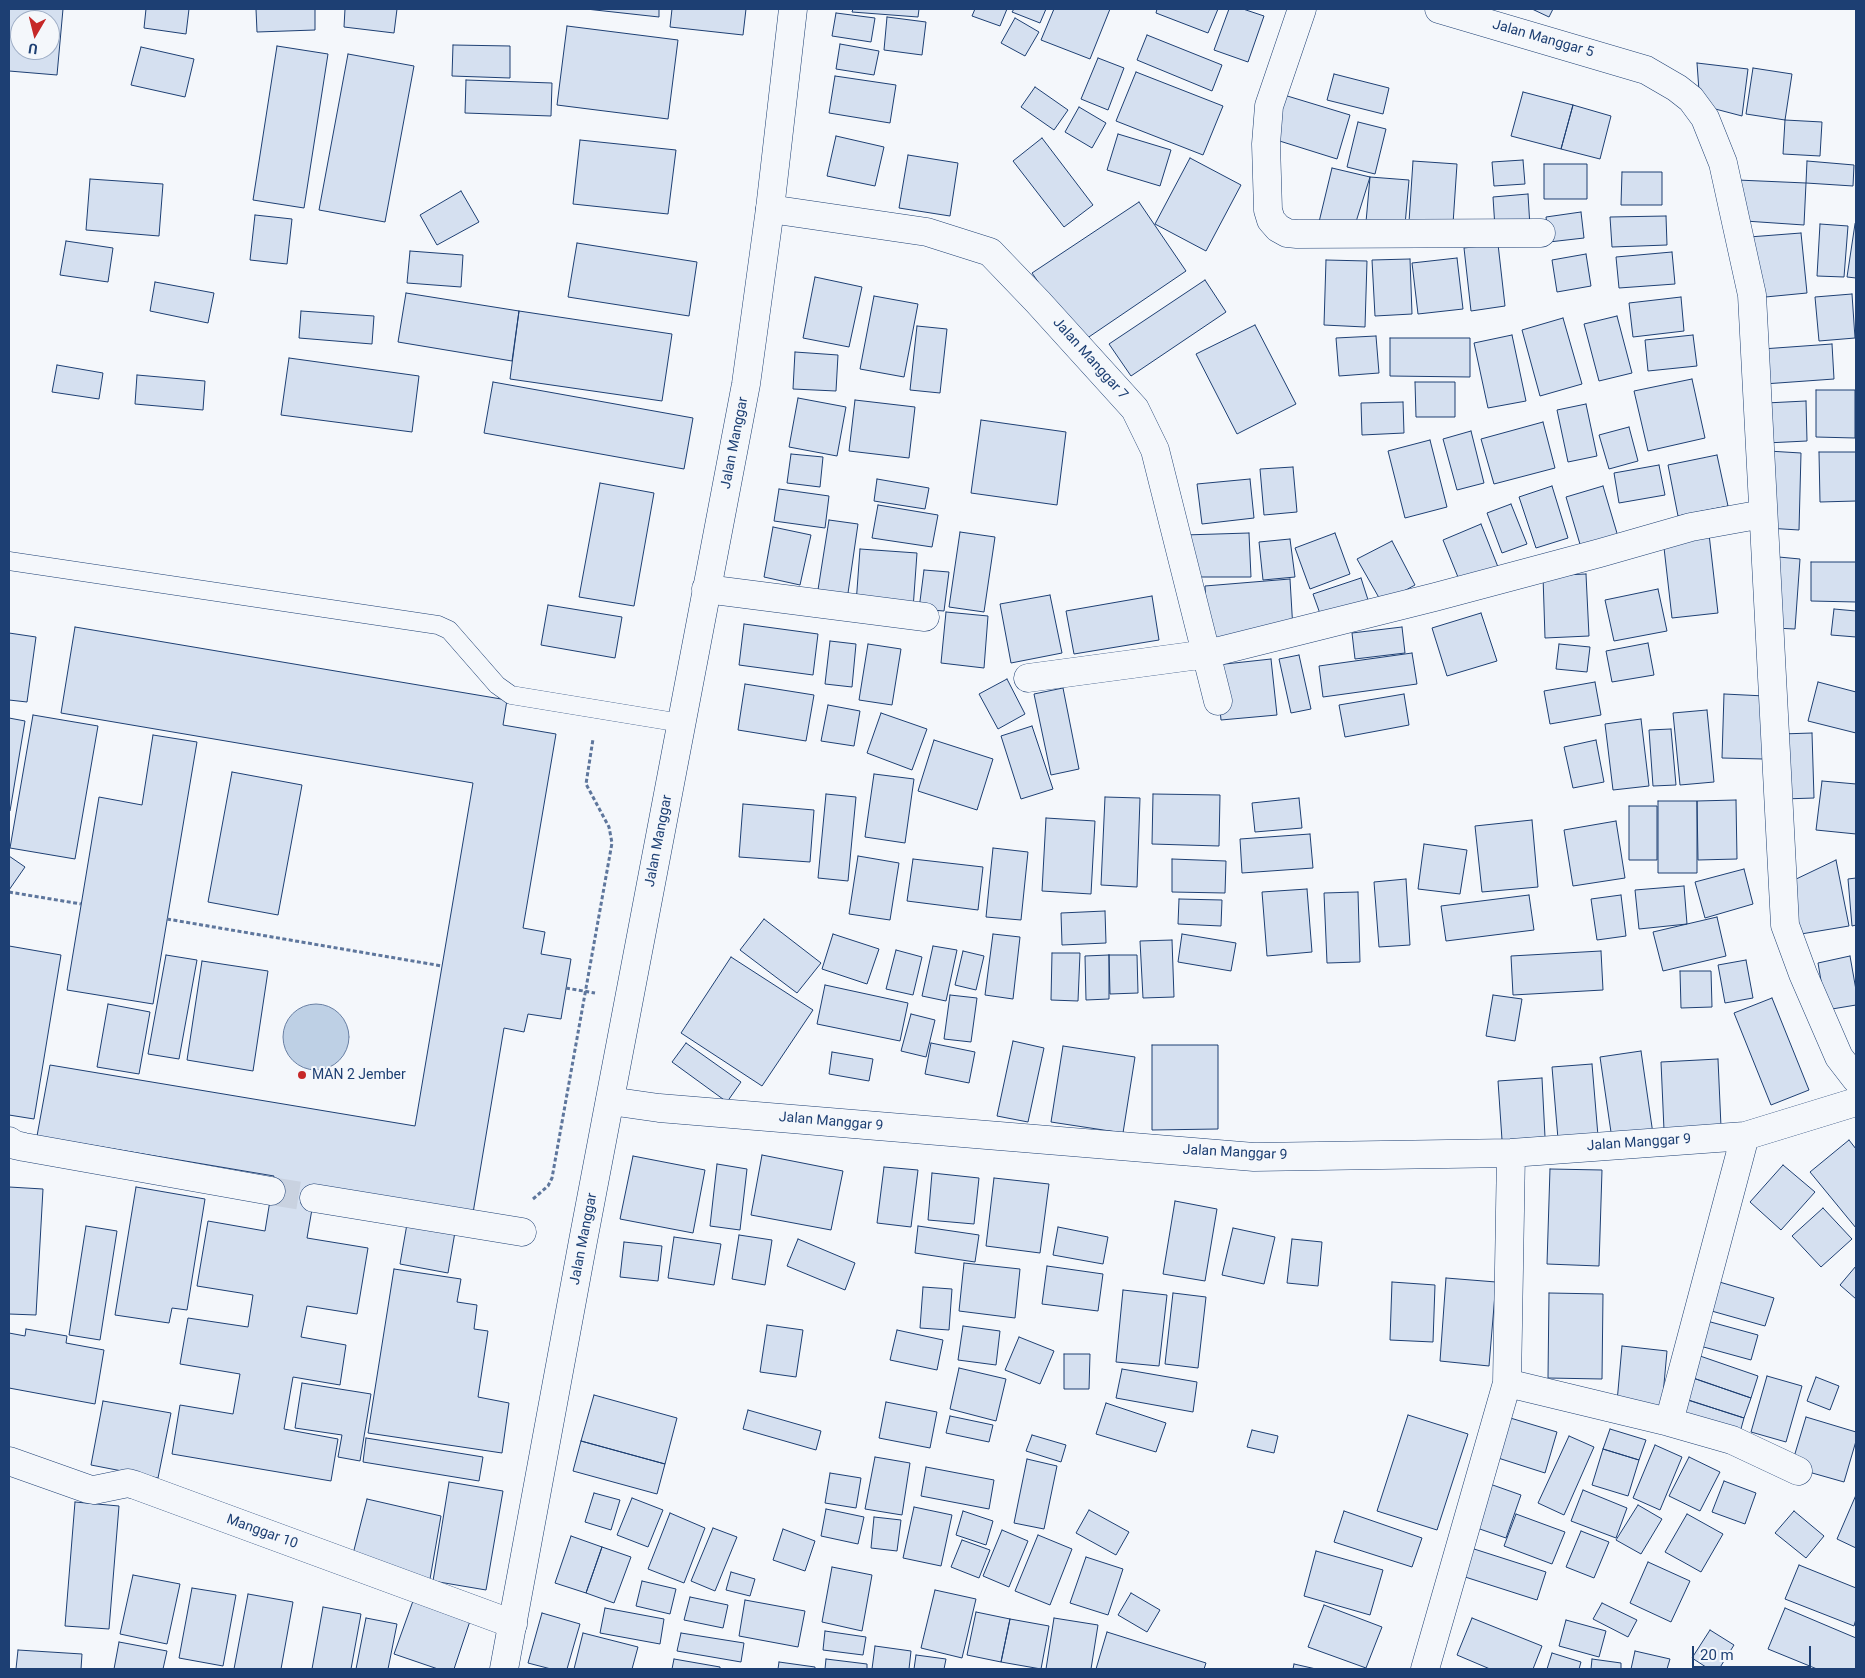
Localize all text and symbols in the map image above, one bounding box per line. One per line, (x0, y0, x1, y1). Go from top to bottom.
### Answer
north arrow (10, 10, 60, 60)
street label: Jalan Manggar 5 (1490, 17, 1596, 61)
text: U (27, 40, 39, 57)
street label: Jalan Manggar 7 (1049, 315, 1131, 403)
street label: Jalan Manggar (718, 396, 752, 490)
street label: Jalan Manggar (642, 794, 676, 888)
place label: MAN 2 Jember (312, 1067, 406, 1083)
marker: MAN 2 Jember (296, 1069, 308, 1081)
street label: Jalan Manggar 9 (778, 1109, 884, 1135)
street label: Jalan Manggar 9 (1586, 1131, 1692, 1155)
street label: Jalan Manggar 9 (1182, 1142, 1288, 1164)
street label: Jalan Manggar (567, 1192, 601, 1286)
street label: Manggar 10 (224, 1511, 300, 1553)
scale bar (1695, 1636, 1814, 1668)
text: 20 m (1700, 1646, 1734, 1664)

